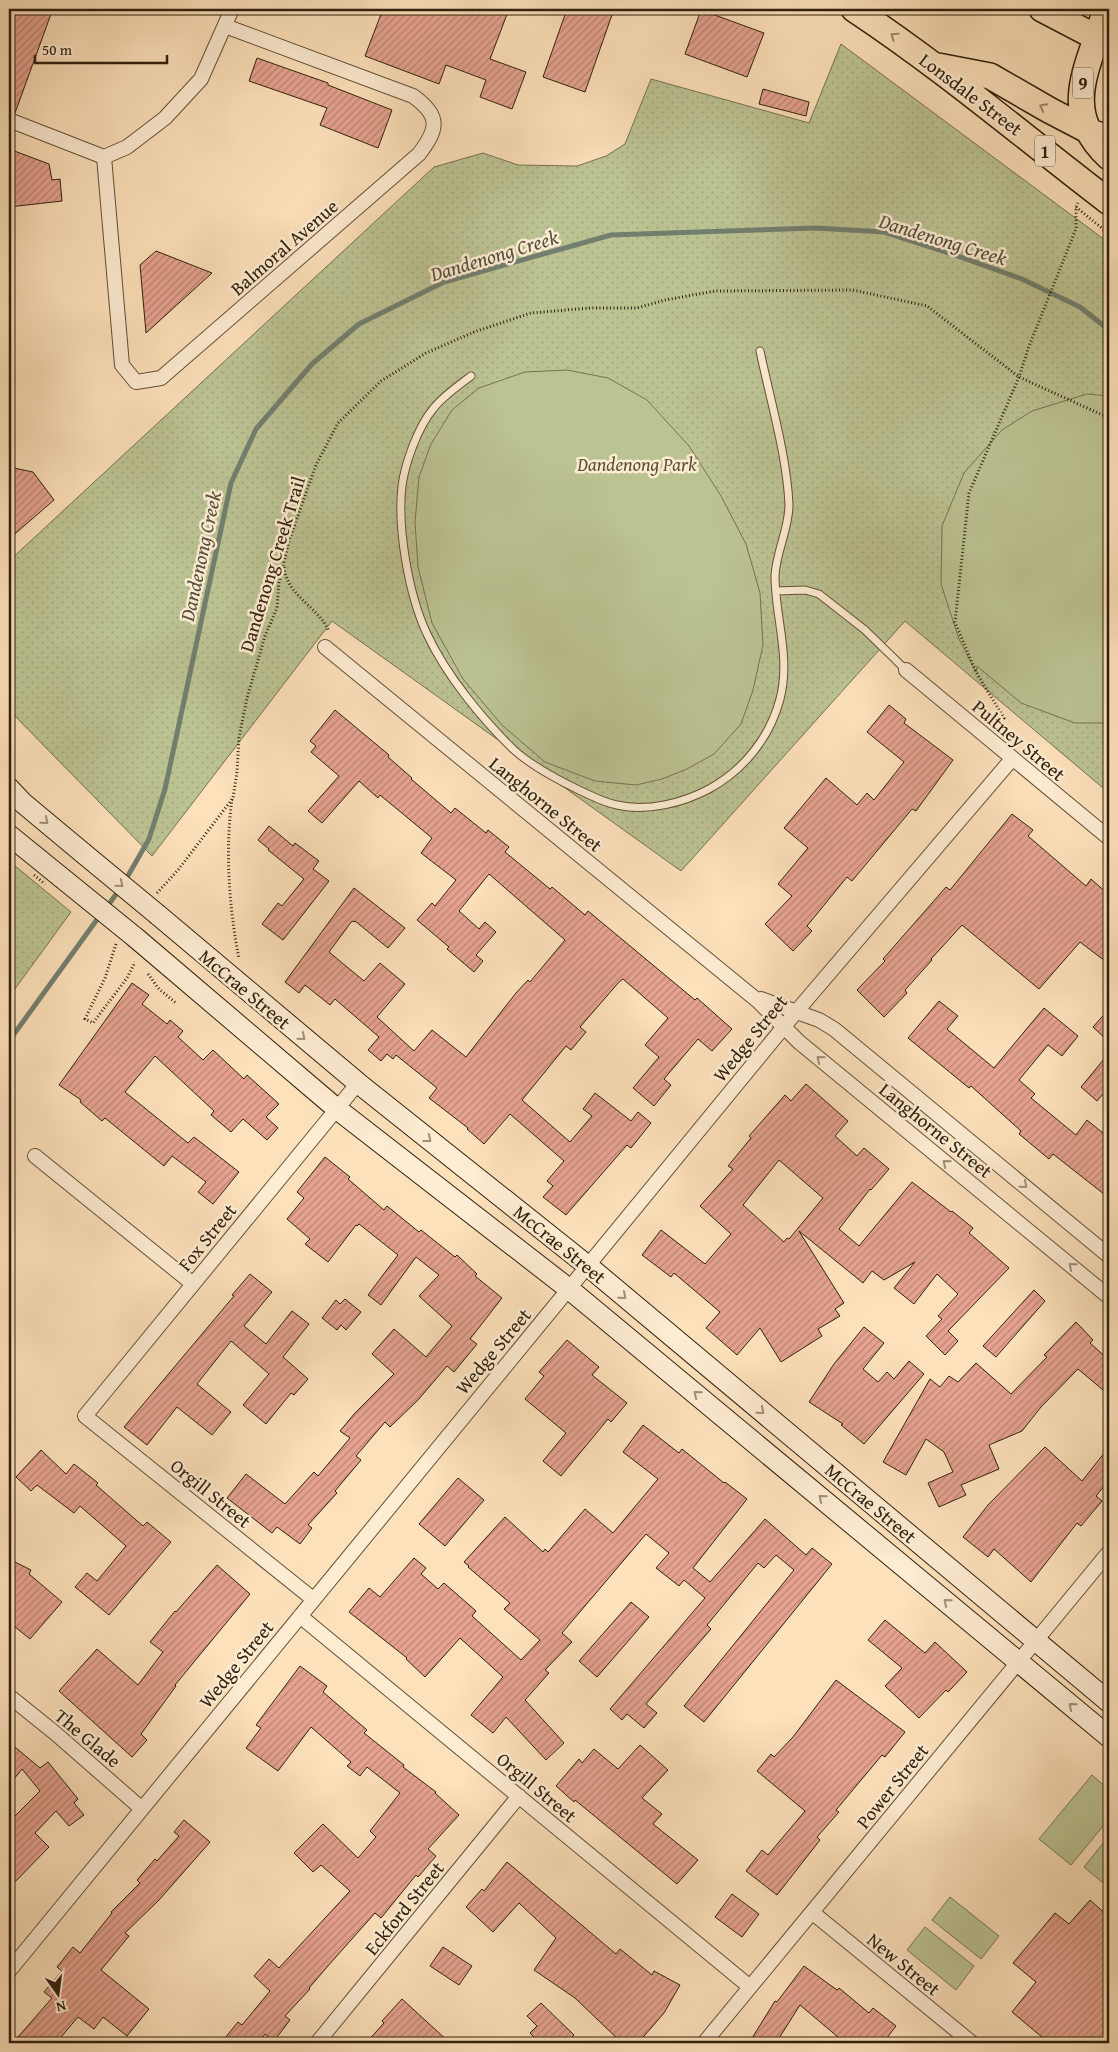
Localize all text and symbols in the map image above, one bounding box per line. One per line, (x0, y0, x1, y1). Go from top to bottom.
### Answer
scale bar (35, 32, 168, 64)
one-way arrow (890, 33, 900, 42)
text: 50 m (42, 39, 73, 60)
street label: Lonsdale Street (914, 46, 1029, 142)
road number: 9 (1073, 68, 1093, 99)
one-way arrow (1039, 103, 1048, 113)
road number: 1 (1035, 136, 1055, 166)
street label: Balmoral Avenue (224, 192, 344, 302)
water label: Dandenong Creek (875, 206, 1011, 272)
water label: Dandenong Creek (426, 222, 562, 288)
park label: Dandenong Park (576, 450, 697, 478)
street label: Dandenong Creek Trail (232, 473, 312, 655)
water label: Dandenong Creek (172, 488, 228, 625)
street label: Pultney Street (966, 693, 1072, 787)
street label: Langhorne Street (483, 750, 609, 859)
one-way arrow (39, 815, 48, 824)
one-way arrow (115, 879, 124, 888)
street label: McCrae Street (193, 942, 297, 1036)
street label: Wedge Street (706, 988, 794, 1088)
one-way arrow (296, 1031, 305, 1039)
one-way arrow (817, 1056, 826, 1065)
street label: Langhorne Street (873, 1076, 999, 1185)
one-way arrow (423, 1134, 432, 1143)
one-way arrow (943, 1160, 952, 1168)
one-way arrow (1018, 1180, 1027, 1188)
street label: Fox Street (171, 1197, 243, 1277)
street label: McCrae Street (508, 1198, 613, 1290)
one-way arrow (1068, 1262, 1077, 1271)
one-way arrow (618, 1290, 627, 1299)
street label: Wedge Street (448, 1302, 538, 1400)
one-way arrow (693, 1391, 702, 1400)
one-way arrow (756, 1406, 765, 1415)
street label: Orgill Street (164, 1452, 258, 1535)
street label: McCrae Street (819, 1456, 923, 1550)
one-way arrow (819, 1495, 828, 1504)
one-way arrow (944, 1599, 953, 1607)
street label: Wedge Street (192, 1614, 280, 1714)
street label: The Glade (49, 1702, 127, 1774)
one-way arrow (1069, 1703, 1078, 1711)
street label: Power Street (849, 1737, 935, 1834)
street label: Orgill Street (491, 1745, 583, 1829)
street label: Eckford Street (357, 1855, 451, 1961)
street label: New Street (861, 1926, 947, 2002)
north arrow (32, 1970, 82, 2020)
text: N (54, 1996, 68, 2018)

